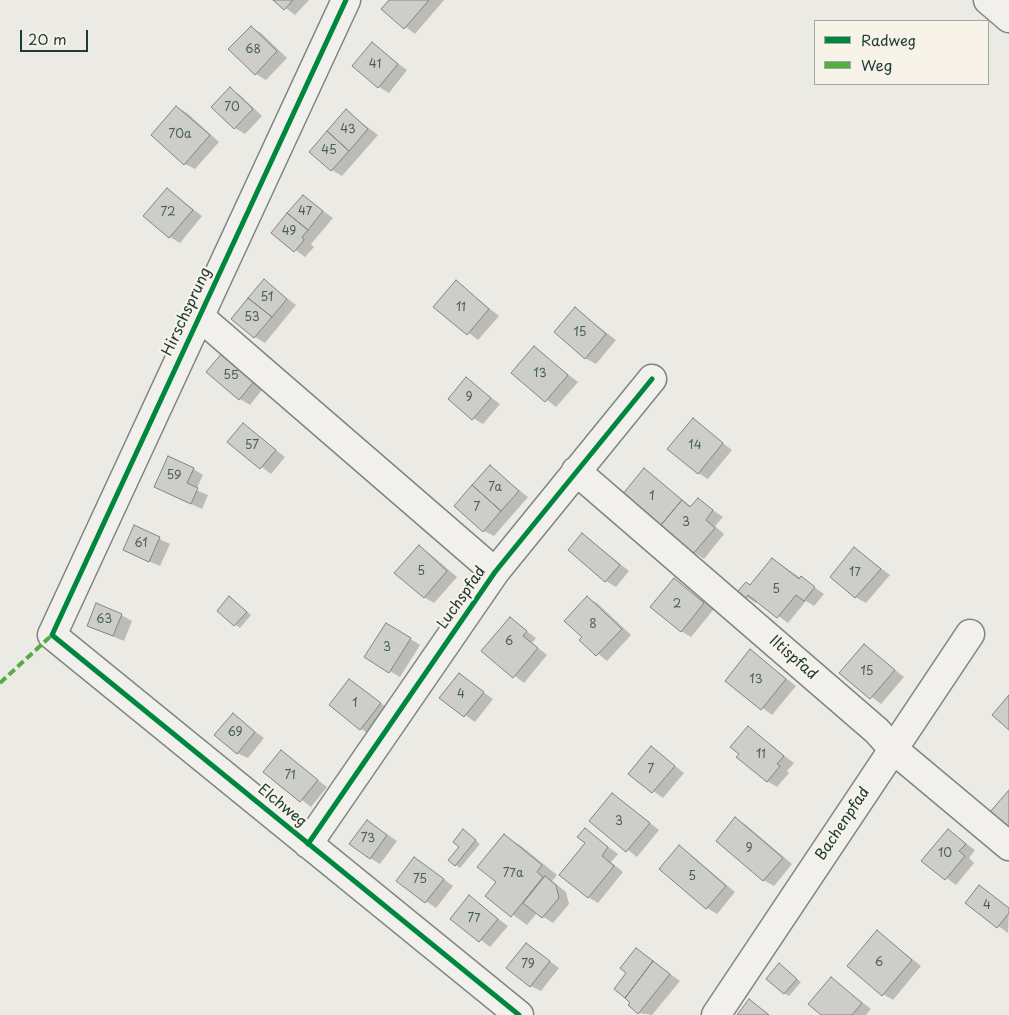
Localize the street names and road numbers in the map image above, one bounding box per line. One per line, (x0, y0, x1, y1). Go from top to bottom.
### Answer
street label: Hirschsprung (159, 265, 215, 359)
street label: Luchspfad (434, 563, 490, 633)
street label: Iltispfad (765, 632, 821, 684)
street label: Elchweg (254, 781, 310, 831)
street label: Bachenpfad (812, 784, 874, 864)

